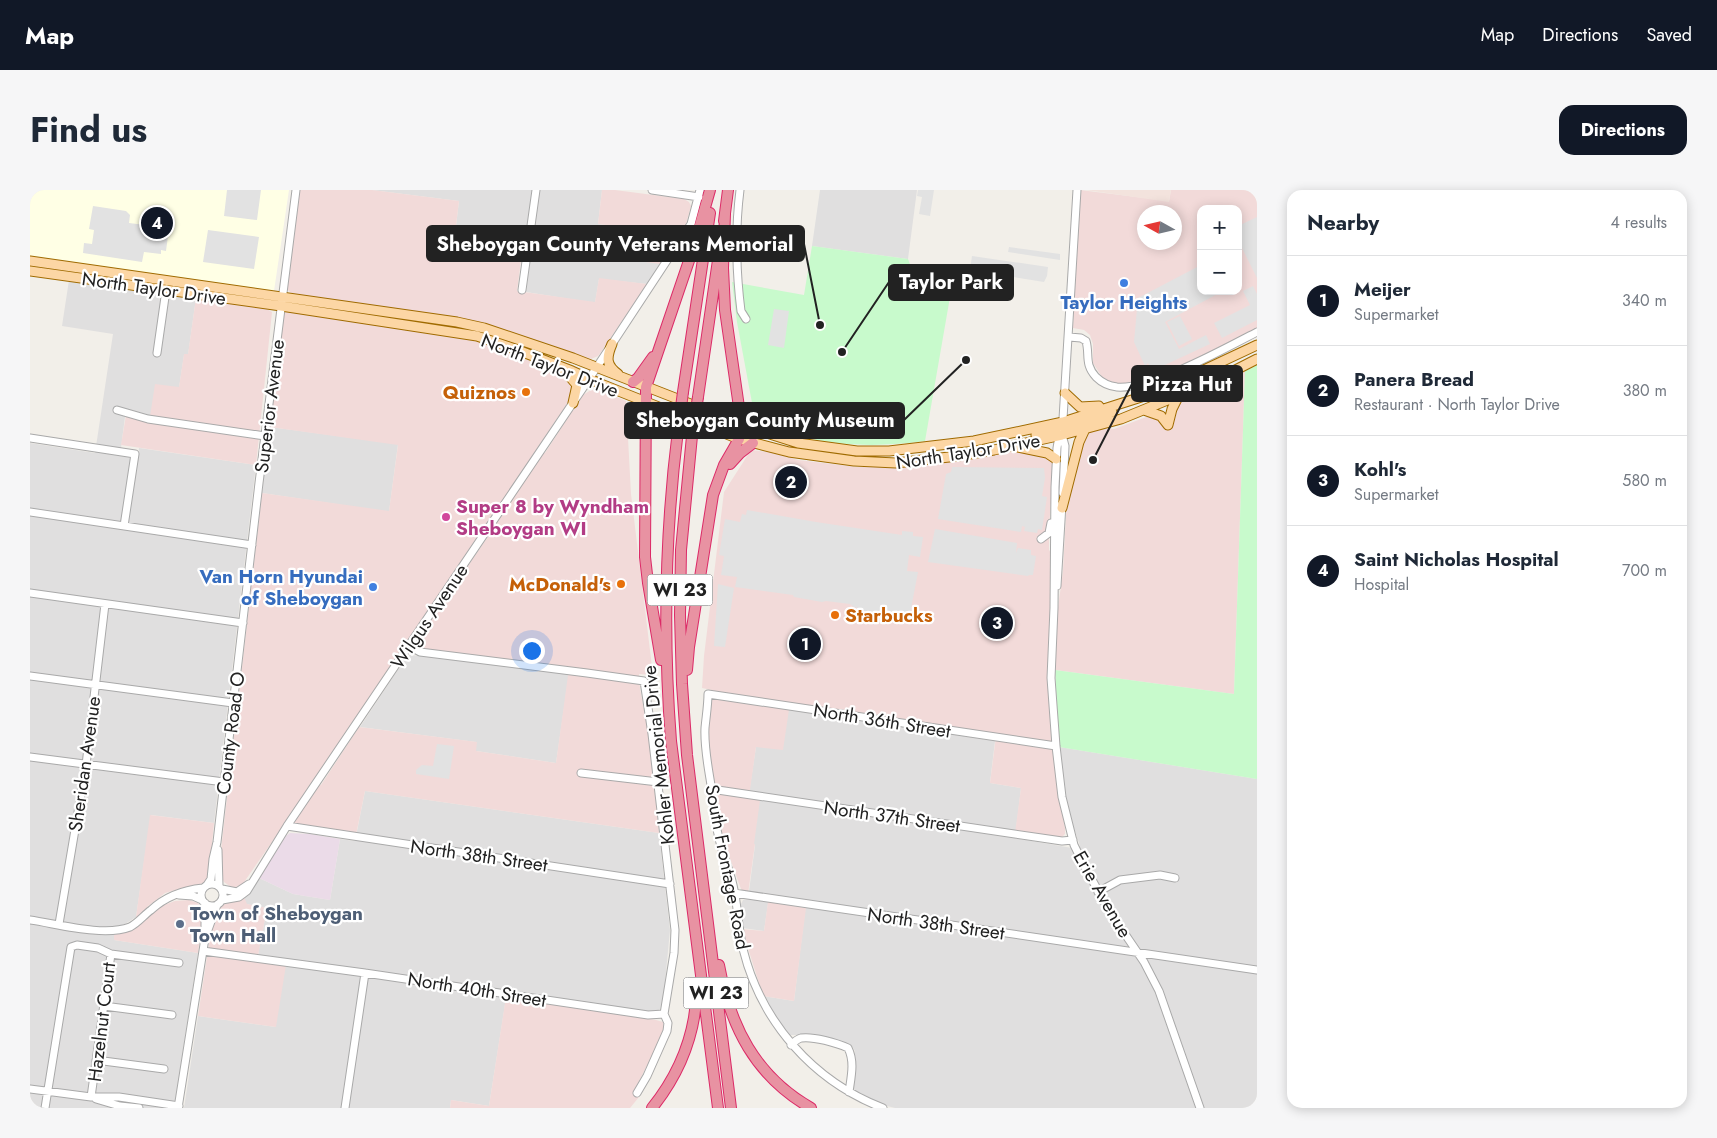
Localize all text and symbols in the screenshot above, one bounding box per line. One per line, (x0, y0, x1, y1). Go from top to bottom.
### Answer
text: Map (25, 18, 74, 53)
text: Map (1481, 22, 1514, 48)
text: Directions (1542, 22, 1618, 48)
text: Saved (1646, 22, 1692, 48)
text: Find us (30, 105, 147, 155)
button: Directions (1559, 105, 1687, 155)
pin: 4 (141, 204, 173, 242)
north arrow (1137, 205, 1182, 250)
map controls (1197, 205, 1242, 295)
button: + (1197, 205, 1242, 250)
text: Nearby (1307, 208, 1379, 238)
text: 4 results (1611, 211, 1667, 234)
callout: Sheboygan County Veterans Memorial (427, 226, 804, 261)
text: Sheboygan County Veterans Memorial (437, 230, 793, 259)
button: − (1197, 250, 1242, 295)
street label: North Taylor Drive (80, 265, 228, 312)
callout: Taylor Park (889, 265, 1013, 300)
text: Taylor Park (899, 268, 1004, 297)
text: Meijer (1354, 276, 1411, 303)
marker: Taylor Heights (1118, 277, 1130, 289)
place label: Taylor Heights (1061, 289, 1188, 316)
text: 1 (1319, 289, 1327, 312)
text: 340 m (1622, 289, 1667, 312)
text: Supermarket (1354, 303, 1439, 326)
street label: North Taylor Drive (477, 327, 623, 404)
street label: Superior Avenue (248, 338, 291, 474)
callout: Pizza Hut (1132, 366, 1242, 401)
text: Panera Bread (1354, 366, 1474, 393)
text: Pizza Hut (1142, 370, 1233, 399)
place label: Quiznos (443, 379, 516, 406)
text: 2 (1318, 379, 1328, 402)
text: 380 m (1623, 379, 1667, 402)
marker: Quiznos (520, 386, 532, 398)
text: Restaurant · North Taylor Drive (1354, 393, 1560, 416)
callout: Sheboygan County Museum (625, 403, 904, 438)
text: Sheboygan County Museum (635, 406, 895, 435)
street label: North Taylor Drive (894, 427, 1042, 476)
text: Kohl's (1354, 456, 1406, 483)
pin: 2 (775, 463, 807, 501)
text: 3 (1318, 469, 1328, 492)
text: 580 m (1622, 469, 1667, 492)
text: Supermarket (1354, 483, 1439, 506)
place label: Super 8 by Wyndham Sheboygan WI (456, 493, 649, 542)
marker: Super 8 by Wyndham Sheboygan WI (440, 511, 452, 523)
text: Saint Nicholas Hospital (1354, 546, 1559, 573)
street label: Wilgus Avenue (384, 558, 475, 674)
text: 4 (1317, 559, 1329, 582)
text: 700 m (1622, 559, 1667, 582)
place label: Van Horn Hyundai of Sheboygan (199, 563, 363, 612)
place label: McDonald's (509, 571, 611, 598)
text: Hospital (1354, 573, 1409, 596)
road number: WI 23 (648, 574, 712, 606)
marker: McDonald's (615, 578, 627, 590)
marker: Van Horn Hyundai of Sheboygan (367, 581, 379, 593)
place label: Starbucks (845, 602, 933, 629)
pin: 3 (981, 604, 1013, 642)
marker: Starbucks (829, 609, 841, 621)
pin: 1 (789, 625, 821, 663)
your location (519, 638, 545, 664)
street label: Kohler Memorial Drive (636, 664, 681, 846)
street label: County Road O (210, 670, 251, 796)
street label: Sheridan Avenue (62, 694, 107, 834)
street label: North 36th Street (811, 696, 953, 745)
street label: South Frontage Road (698, 782, 757, 952)
street label: North 37th Street (822, 794, 962, 839)
street label: North 38th Street (409, 833, 550, 879)
street label: Erie Avenue (1067, 846, 1139, 943)
place label: Town of Sheboygan Town Hall (190, 900, 363, 949)
street label: North 38th Street (866, 901, 1007, 947)
marker: Town of Sheboygan Town Hall (174, 918, 186, 930)
street label: Hazelnut Court (81, 960, 122, 1083)
street label: North 40th Street (406, 965, 549, 1014)
road number: WI 23 (684, 978, 748, 1008)

